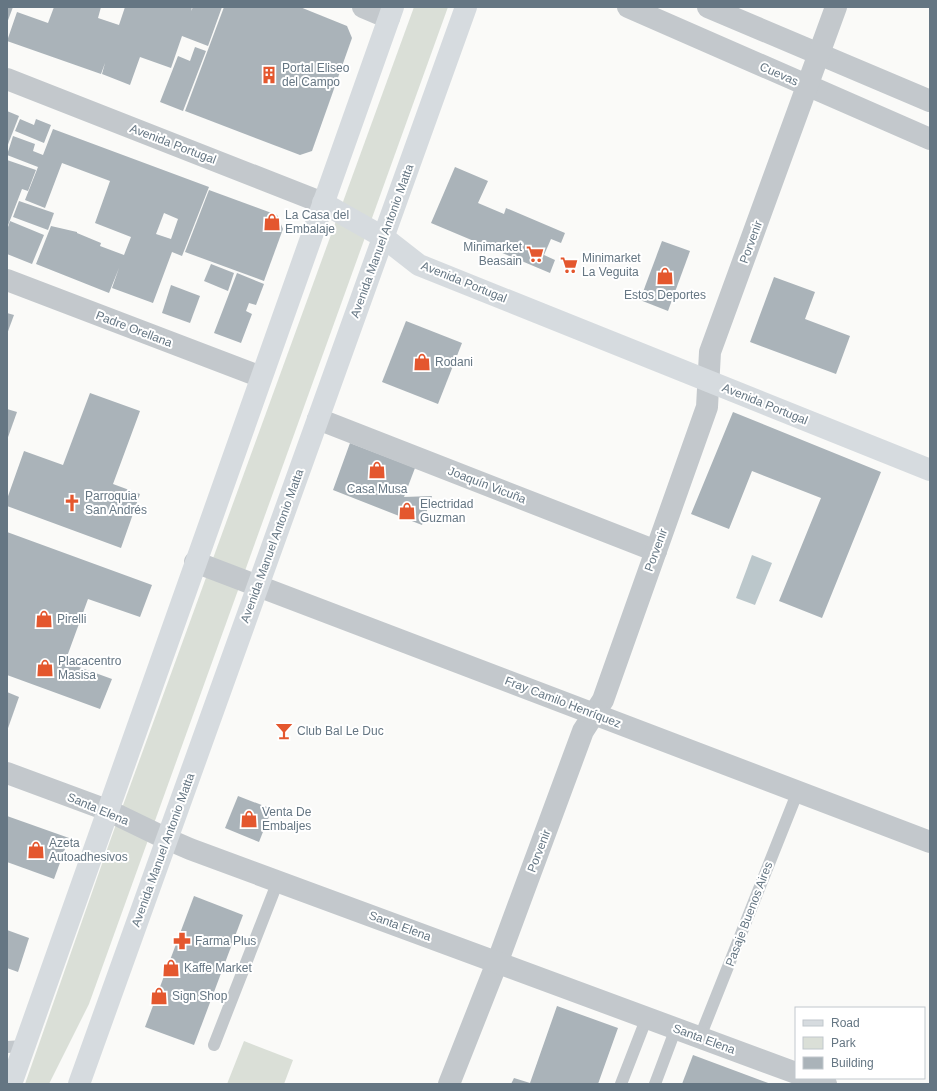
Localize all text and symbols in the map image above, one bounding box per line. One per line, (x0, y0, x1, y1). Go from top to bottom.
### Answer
street label: Cuevas (758, 59, 800, 89)
place label: Portal Eliseo del Campo (282, 61, 350, 89)
building icon: Portal Eliseo del Campo (259, 65, 279, 85)
street label: Avenida Portugal (128, 121, 218, 167)
street label: Avenida Manuel Antonio Matta (348, 162, 416, 320)
place label: La Casa del Embalaje (285, 208, 349, 236)
shop icon: La Casa del Embalaje (262, 212, 282, 232)
street label: Porvenir (737, 219, 765, 265)
place label: Minimarket Beasain (463, 240, 523, 268)
supermarket icon: Minimarket Beasain (525, 244, 545, 264)
place label: Minimarket La Veguita (582, 251, 641, 279)
supermarket icon: Minimarket La Veguita (559, 255, 579, 275)
street label: Avenida Portugal (419, 258, 509, 306)
shop icon: Estos Deportes (655, 266, 675, 286)
place label: Estos Deportes (624, 288, 706, 302)
street label: Padre Orellana (94, 308, 174, 350)
shop icon: Rodani (412, 352, 432, 372)
place label: Rodani (435, 355, 473, 369)
street label: Avenida Portugal (720, 380, 810, 428)
shop icon: Casa Musa (367, 460, 387, 480)
street label: Joaquín Vicuña (446, 464, 528, 506)
street label: Avenida Manuel Antonio Matta (238, 467, 306, 625)
place label: Casa Musa (347, 482, 408, 496)
place label: Parroquia San Andrés (85, 489, 147, 517)
church icon: Parroquia San Andrés (62, 493, 82, 513)
place label: Electridad Guzman (420, 497, 473, 525)
shop icon: Electridad Guzman (397, 501, 417, 521)
street label: Porvenir (642, 527, 670, 573)
shop icon: Pirelli (34, 609, 54, 629)
place label: Pirelli (57, 612, 86, 626)
place label: Placacentro Masisa (58, 654, 122, 682)
shop icon: Placacentro Masisa (35, 658, 55, 678)
street label: Fray Camilo Henríquez (503, 673, 623, 731)
bar icon: Club Bal Le Duc (274, 721, 294, 741)
place label: Club Bal Le Duc (297, 724, 384, 738)
street label: Avenida Manuel Antonio Matta (129, 771, 197, 929)
street label: Santa Elena (65, 790, 131, 828)
place label: Venta De Embaljes (262, 805, 312, 833)
shop icon: Venta De Embaljes (239, 809, 259, 829)
street label: Porvenir (524, 828, 554, 874)
place label: Azeta Autoadhesivos (49, 836, 128, 864)
shop icon: Azeta Autoadhesivos (26, 840, 46, 860)
street label: Pasaje Buenos Aires (723, 860, 775, 968)
street label: Santa Elena (367, 908, 433, 944)
pharmacy icon: Farma Plus (172, 931, 192, 951)
place label: Farma Plus (195, 934, 256, 948)
shop icon: Kaffe Market (161, 958, 181, 978)
place label: Kaffe Market (184, 961, 252, 975)
shop icon: Sign Shop (149, 986, 169, 1006)
place label: Sign Shop (172, 989, 228, 1003)
legend (795, 1007, 925, 1079)
text: Road (831, 1016, 860, 1030)
street label: Santa Elena (671, 1021, 737, 1057)
text: Park (831, 1036, 857, 1050)
text: Building (831, 1056, 874, 1070)

